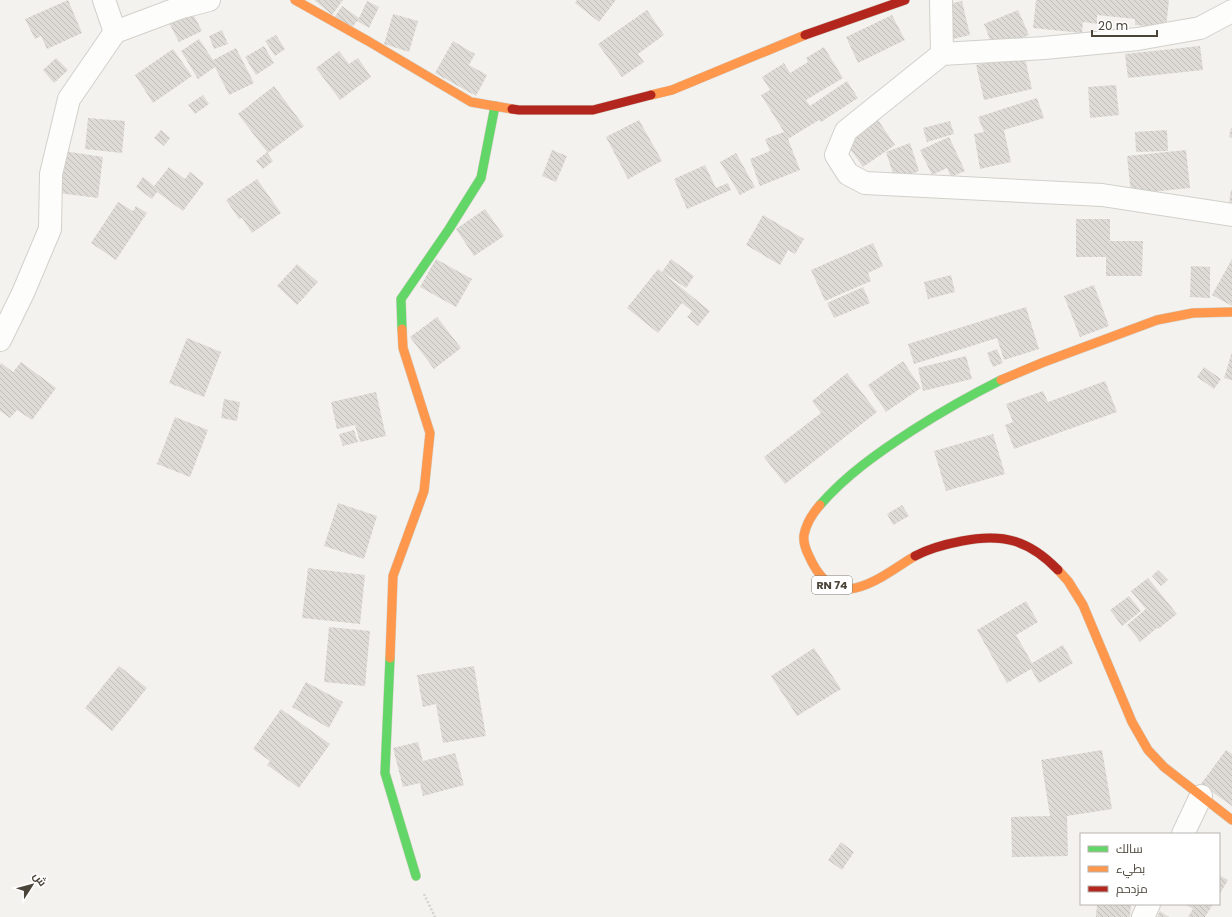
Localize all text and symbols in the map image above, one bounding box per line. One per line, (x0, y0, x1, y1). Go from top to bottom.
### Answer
scale bar (1092, 12, 1157, 38)
text: 20 m (1098, 17, 1128, 34)
road number: RN 74 (812, 576, 852, 594)
legend (1080, 833, 1220, 905)
text: سالك (1116, 840, 1143, 857)
text: بطيء (1116, 860, 1145, 879)
north arrow (12, 865, 52, 905)
text: ش (29, 869, 51, 890)
text: مزدحم (1116, 880, 1148, 897)

